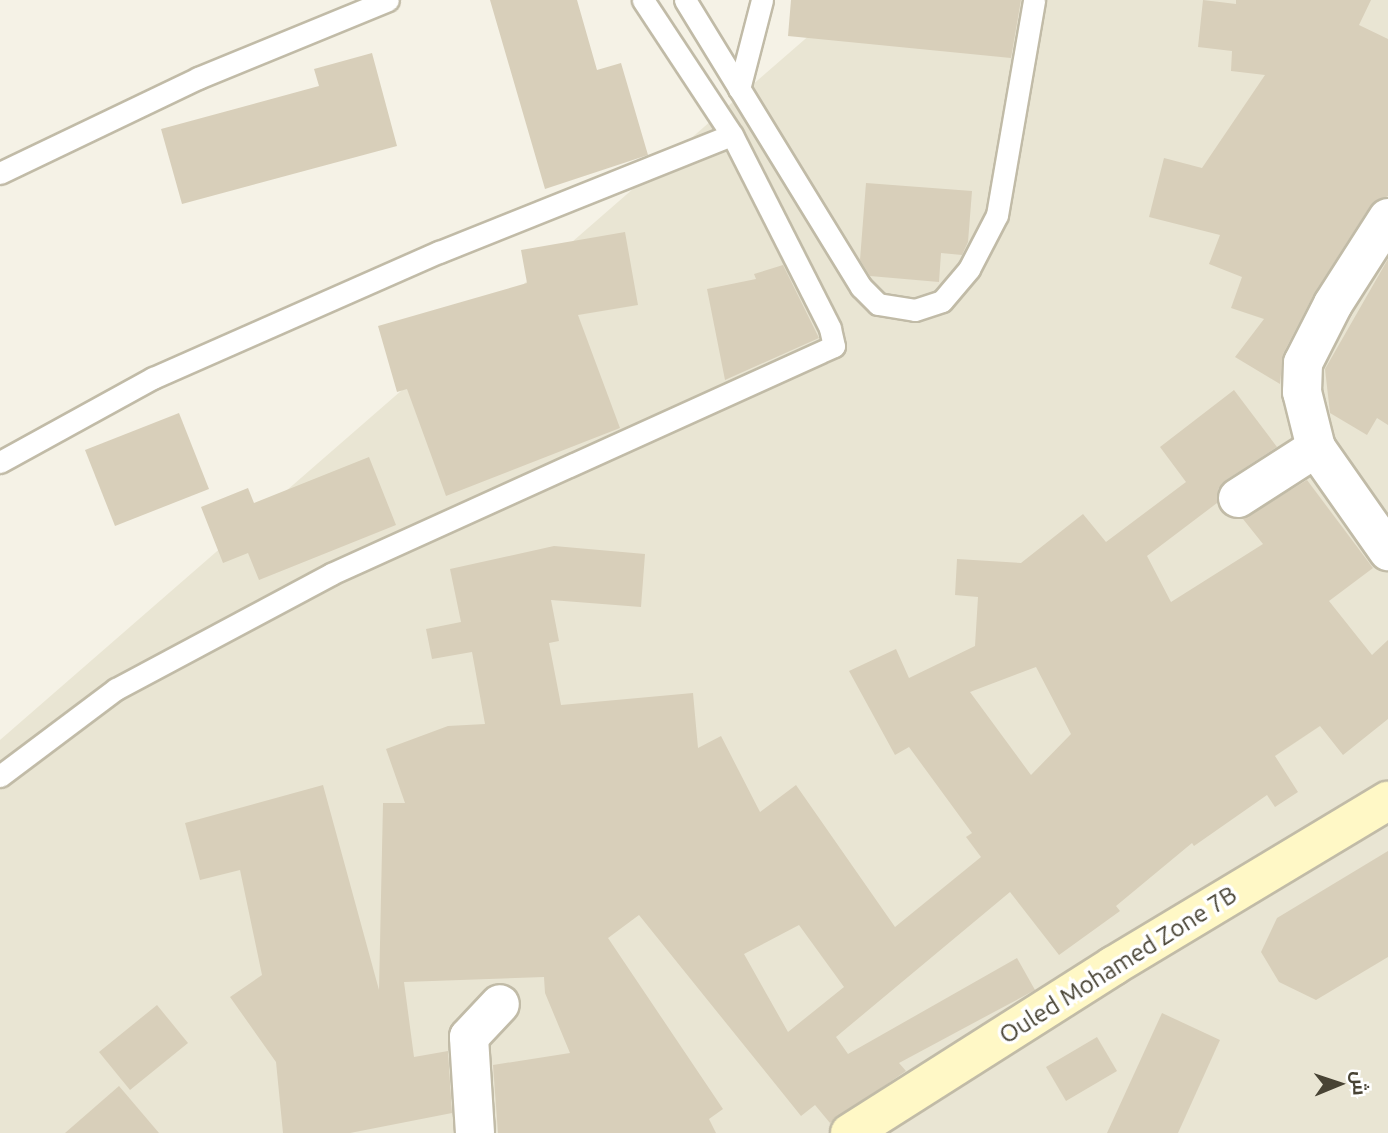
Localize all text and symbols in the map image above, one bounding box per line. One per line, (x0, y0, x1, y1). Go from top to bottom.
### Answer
street label: Ouled Mohamed Zone 7B (994, 880, 1242, 1050)
north arrow (1304, 1049, 1374, 1119)
text: ش (1349, 1071, 1371, 1096)

